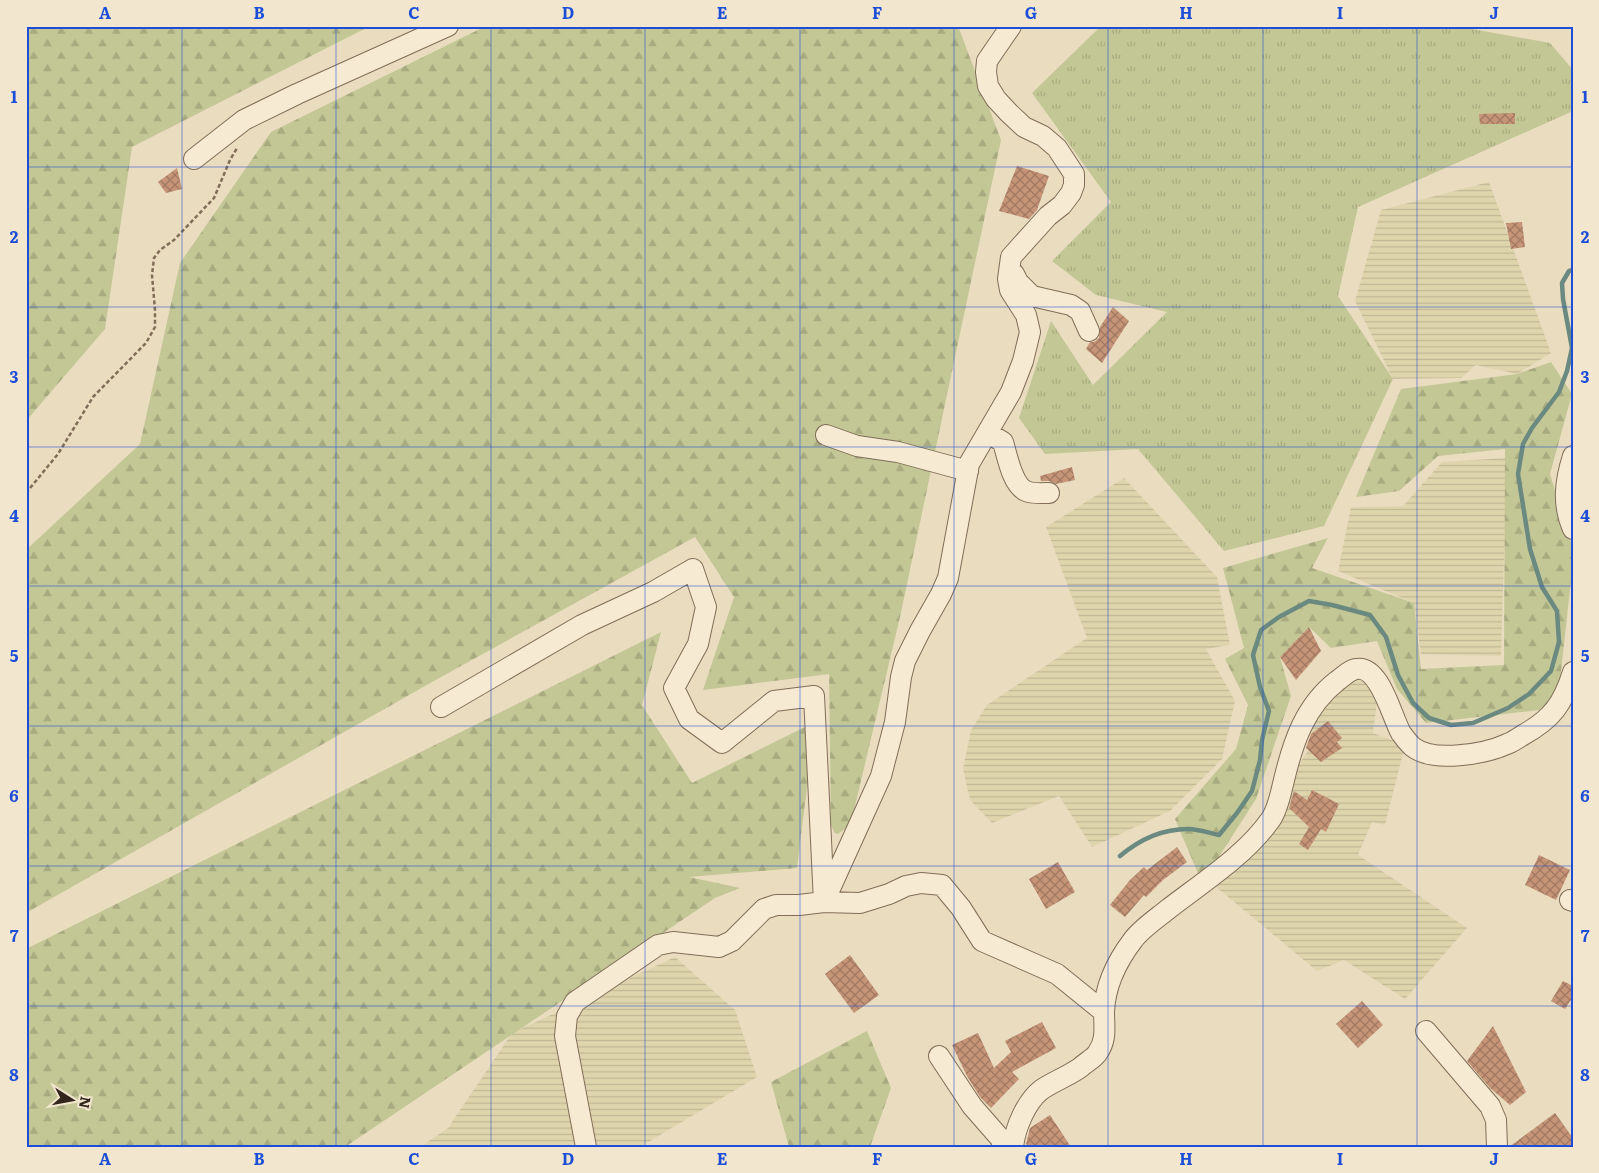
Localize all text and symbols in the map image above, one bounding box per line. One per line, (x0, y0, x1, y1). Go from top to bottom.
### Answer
text: A (99, 0, 111, 24)
text: B (253, 0, 265, 24)
text: C (408, 0, 420, 24)
text: D (562, 0, 574, 24)
text: E (717, 0, 728, 24)
text: F (872, 0, 882, 24)
text: G (1025, 0, 1037, 24)
text: H (1179, 0, 1193, 24)
text: I (1337, 0, 1343, 24)
text: J (1489, 0, 1499, 24)
text: 1 (11, 84, 18, 108)
text: 1 (1582, 84, 1589, 108)
text: 2 (10, 224, 19, 248)
text: 2 (1581, 224, 1590, 248)
text: 3 (10, 364, 19, 388)
text: 3 (1581, 364, 1590, 388)
text: 4 (9, 503, 19, 527)
text: 4 (1580, 503, 1590, 527)
text: 5 (10, 643, 19, 667)
text: 5 (1581, 643, 1590, 667)
text: 6 (9, 783, 19, 807)
text: 6 (1580, 783, 1590, 807)
text: 7 (10, 923, 19, 947)
text: 7 (1581, 923, 1590, 947)
text: 8 (9, 1062, 19, 1086)
text: 8 (1580, 1062, 1590, 1086)
north arrow (48, 1076, 98, 1126)
text: N (75, 1095, 97, 1111)
text: A (99, 1146, 111, 1170)
text: B (253, 1146, 265, 1170)
text: C (408, 1146, 420, 1170)
text: D (562, 1146, 574, 1170)
text: E (717, 1146, 728, 1170)
text: F (872, 1146, 882, 1170)
text: G (1025, 1146, 1037, 1170)
text: H (1179, 1146, 1193, 1170)
text: I (1337, 1146, 1343, 1170)
text: J (1489, 1146, 1499, 1170)

